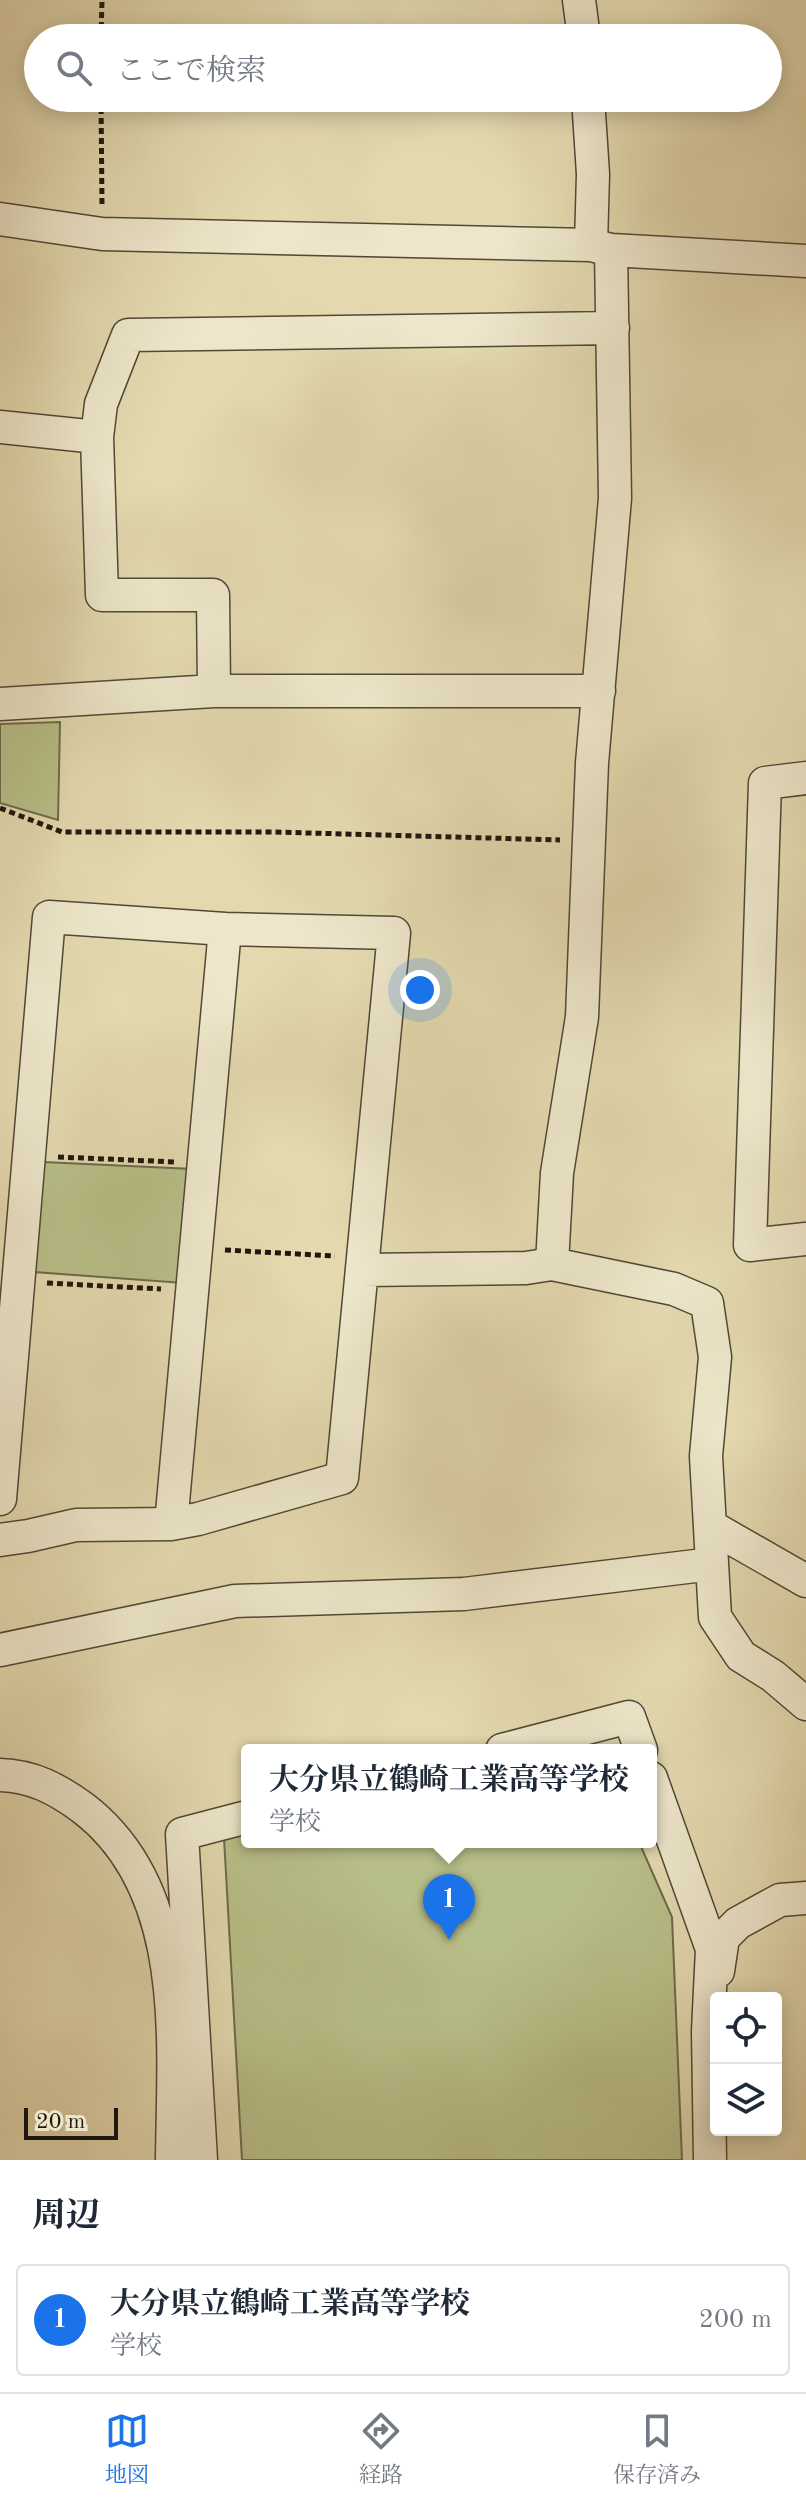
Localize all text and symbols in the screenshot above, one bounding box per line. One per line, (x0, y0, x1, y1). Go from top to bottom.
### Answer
search box (24, 24, 782, 112)
icon: search (52, 46, 96, 90)
text: ここで検索 (116, 57, 266, 87)
your location (400, 970, 440, 1010)
popup (241, 1744, 657, 1848)
text: 大分県立鶴崎工業高等学校 (269, 1766, 629, 1796)
text: 学校 (269, 1810, 321, 1836)
pin: 1 (423, 1874, 475, 1940)
map controls (710, 1992, 782, 2136)
button: locate (710, 1992, 782, 2064)
button: layers (710, 2064, 782, 2136)
scale bar (24, 2104, 118, 2140)
text: 20 m (36, 2111, 85, 2133)
text: 周辺 (32, 2200, 100, 2234)
text: 大分県立鶴崎工業高等学校 (110, 2290, 470, 2320)
text: 1 (52, 2307, 68, 2333)
text: 200 m (699, 2307, 772, 2333)
text: 学校 (110, 2334, 162, 2360)
tab: 地図 (105, 2409, 149, 2490)
tab: 経路 (359, 2409, 403, 2490)
tab: 保存済み (613, 2409, 701, 2490)

